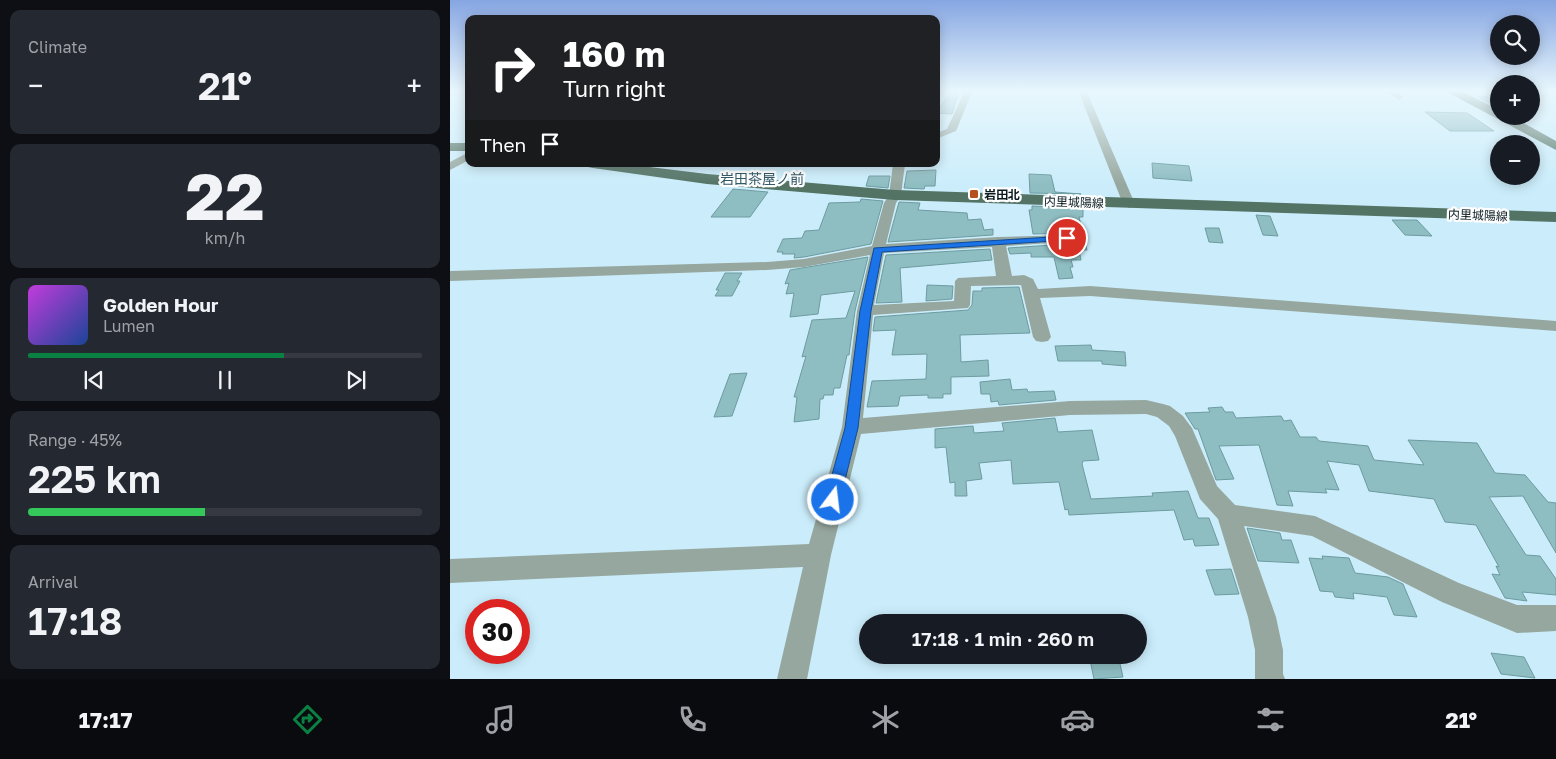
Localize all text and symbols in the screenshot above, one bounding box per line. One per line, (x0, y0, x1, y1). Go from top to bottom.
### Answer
map controls (1490, 15, 1540, 185)
button: search (1490, 15, 1540, 65)
text: 160 m (563, 33, 665, 75)
icon: right (480, 35, 545, 100)
text: Climate (28, 37, 87, 57)
text: 21° (198, 63, 252, 108)
text: − (28, 69, 43, 102)
text: + (407, 69, 422, 102)
text: Turn right (563, 75, 666, 102)
button: + (1490, 75, 1540, 125)
icon: arrive (536, 130, 564, 158)
text: Then (480, 133, 526, 156)
button: − (1490, 135, 1540, 185)
text: 22 (185, 156, 265, 234)
district label: 岩田茶屋ノ前 (720, 170, 804, 187)
place label: 岩田北 (984, 187, 1020, 202)
marker: 岩田北 (968, 188, 980, 200)
street label: 内里城陽線 (1044, 193, 1104, 211)
street label: 内里城陽線 (1448, 206, 1508, 224)
pin (1046, 217, 1088, 259)
icon: arrive (1053, 224, 1081, 252)
text: km/h (205, 228, 245, 248)
text: Golden Hour (103, 293, 218, 316)
text: Lumen (103, 316, 155, 336)
icon: previous (80, 366, 108, 394)
icon: pause (211, 366, 239, 394)
icon: next (342, 366, 370, 394)
text: Range · 45% (28, 430, 122, 450)
text: 225 km (28, 456, 161, 501)
position arrow (806, 473, 858, 525)
text: Arrival (28, 572, 78, 592)
text: 17:18 (28, 598, 123, 643)
speed limit sign: 30 (465, 599, 530, 664)
text: 17:18 · 1 min · 260 m (912, 627, 1094, 650)
icon: directions (290, 702, 325, 737)
icon: music (483, 702, 518, 737)
icon: phone (675, 702, 710, 737)
icon: climate (868, 702, 903, 737)
icon: car (1060, 702, 1095, 737)
icon: filters (1253, 702, 1288, 737)
text: 17:17 (79, 706, 132, 733)
text: 21° (1445, 706, 1477, 733)

